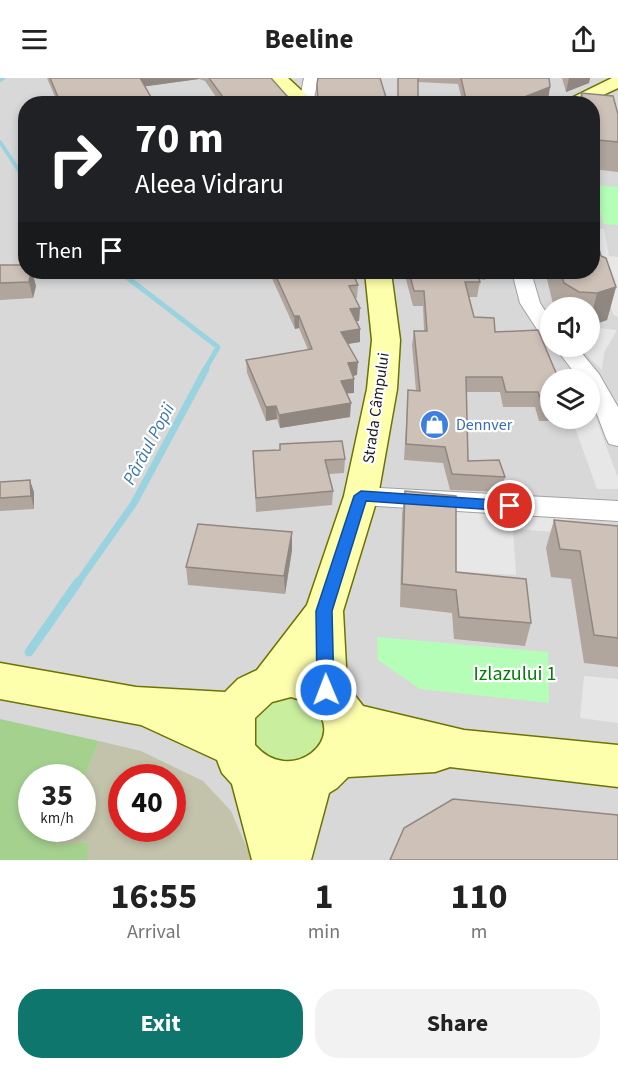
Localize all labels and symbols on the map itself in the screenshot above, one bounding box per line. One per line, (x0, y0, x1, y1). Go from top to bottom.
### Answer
street label: Strada Câmpului (357, 351, 395, 465)
water label: Pârâul Popii (117, 398, 181, 489)
shop icon: Dennver (419, 409, 451, 441)
place label: Dennver (456, 414, 513, 436)
pin (484, 480, 535, 531)
position arrow (294, 658, 358, 722)
park label: Izlazului 1 (474, 660, 556, 688)
speed limit sign: 40 (108, 764, 186, 842)

